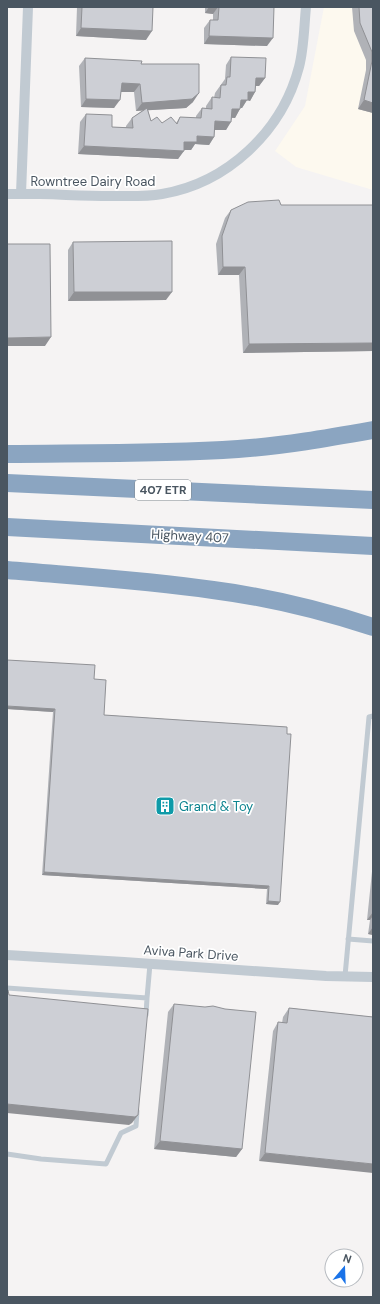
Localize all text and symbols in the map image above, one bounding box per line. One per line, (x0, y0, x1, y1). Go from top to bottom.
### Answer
street label: Rowntree Dairy Road (31, 173, 155, 190)
road number: 407 ETR (135, 480, 191, 500)
street label: Highway 407 (151, 525, 229, 547)
building icon: Grand & Toy (154, 795, 176, 817)
place label: Grand & Toy (179, 798, 253, 815)
street label: Aviva Park Drive (143, 941, 239, 965)
north arrow (324, 1248, 364, 1288)
text: N (341, 1251, 353, 1266)

